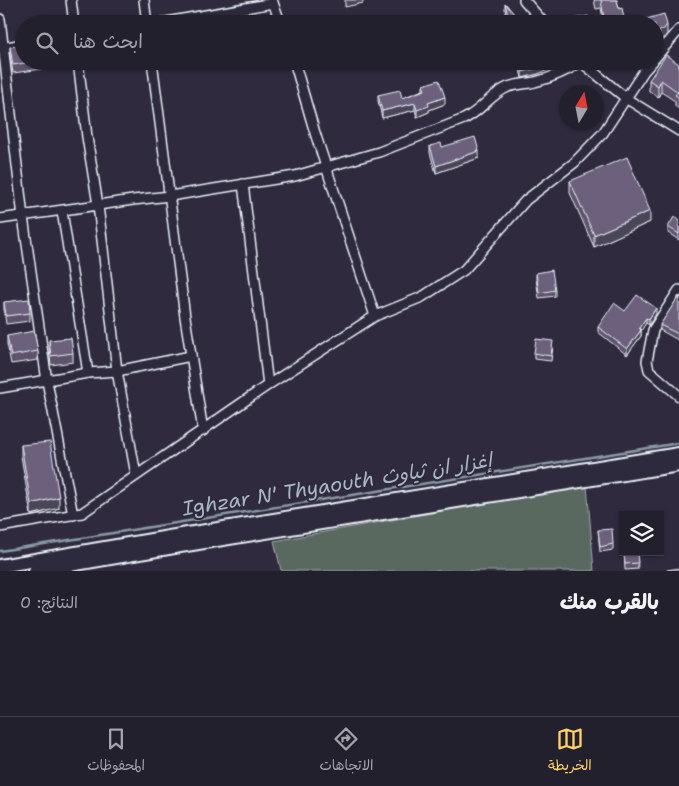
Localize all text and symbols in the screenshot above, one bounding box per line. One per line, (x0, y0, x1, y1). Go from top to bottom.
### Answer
search box (15, 15, 664, 70)
icon: search (33, 29, 61, 57)
text: ابحث هنا (73, 29, 143, 54)
north arrow (559, 85, 604, 130)
water label: Ighzar N' Thyaouth إغزار ان ثياوث (179, 446, 497, 521)
map controls (619, 511, 664, 556)
button: layers (619, 511, 664, 556)
text: بالقرب منك (560, 588, 659, 616)
text: النتائج: 0 (20, 592, 78, 613)
tab: المحفوظات (87, 725, 145, 778)
tab: الاتجاهات (319, 725, 374, 778)
tab: الخريطة (548, 725, 592, 778)

